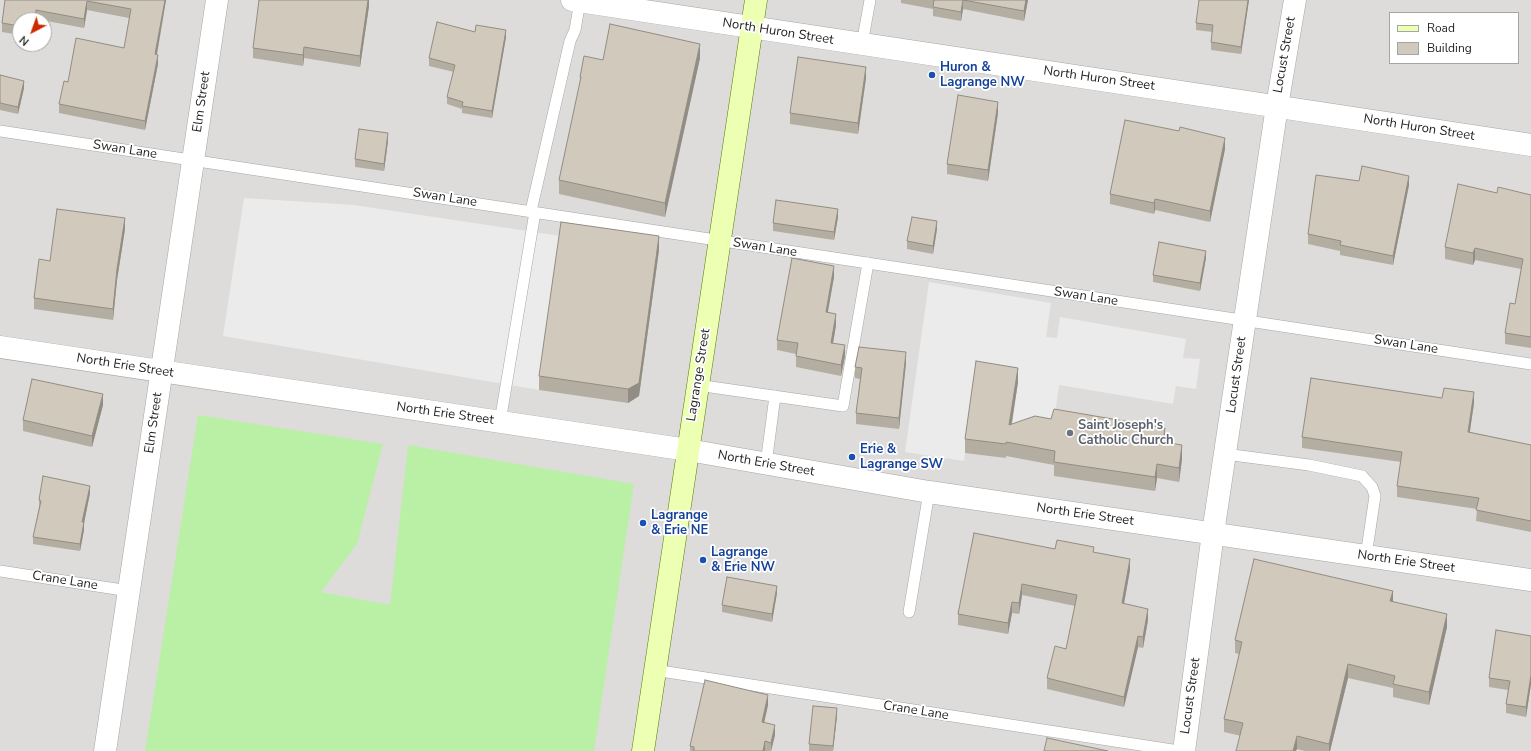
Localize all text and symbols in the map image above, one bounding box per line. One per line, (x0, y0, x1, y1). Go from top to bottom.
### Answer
north arrow (12, 12, 52, 52)
legend (1389, 12, 1519, 64)
street label: North Huron Street (721, 16, 835, 48)
street label: Locust Street (1271, 16, 1299, 94)
text: Road (1427, 20, 1455, 36)
text: N (16, 32, 32, 49)
text: Building (1427, 40, 1472, 56)
place label: Huron & Lagrange NW (940, 60, 1025, 91)
street label: North Huron Street (1042, 63, 1156, 95)
marker: Huron & Lagrange NW (927, 70, 937, 80)
street label: Elm Street (190, 71, 214, 133)
street label: North Huron Street (1362, 112, 1476, 144)
street label: Swan Lane (92, 137, 158, 163)
street label: Swan Lane (412, 185, 478, 211)
street label: Swan Lane (732, 235, 798, 261)
street label: Swan Lane (1053, 284, 1119, 310)
street label: Lagrange Street (684, 327, 714, 423)
street label: Swan Lane (1373, 332, 1439, 358)
street label: Locust Street (1224, 336, 1250, 414)
street label: North Erie Street (75, 351, 175, 381)
street label: Elm Street (142, 392, 166, 454)
street label: North Erie Street (395, 399, 495, 429)
place label: Saint Joseph's Catholic Church (1078, 418, 1174, 449)
marker: Saint Joseph's Catholic Church (1065, 428, 1075, 438)
place label: Erie & Lagrange SW (860, 442, 943, 473)
street label: North Erie Street (716, 448, 816, 480)
marker: Erie & Lagrange SW (847, 452, 857, 462)
street label: North Erie Street (1035, 500, 1135, 530)
place label: Lagrange & Erie NE (651, 508, 708, 539)
marker: Lagrange & Erie NE (638, 518, 648, 528)
place label: Lagrange & Erie NW (711, 545, 775, 576)
street label: North Erie Street (1356, 547, 1456, 577)
marker: Lagrange & Erie NW (698, 555, 708, 565)
street label: Crane Lane (31, 568, 99, 594)
street label: Locust Street (1178, 657, 1204, 735)
street label: Crane Lane (882, 698, 950, 724)

